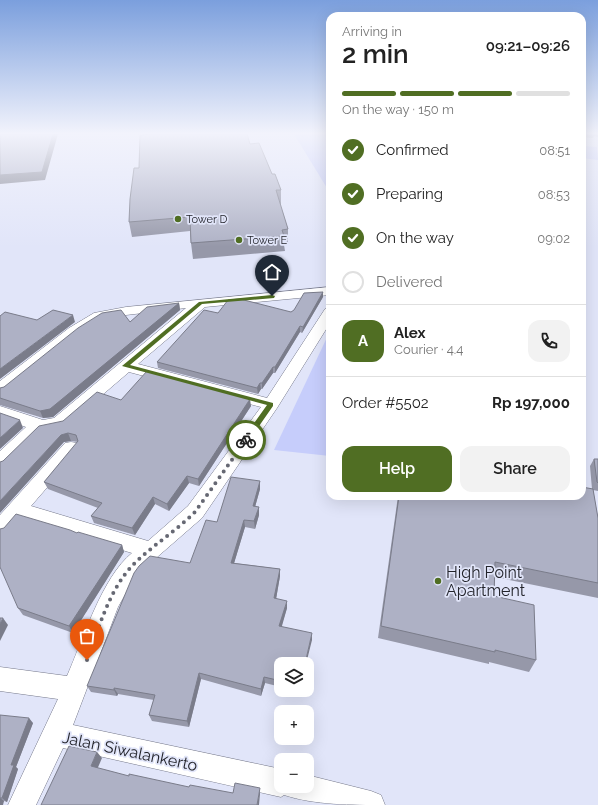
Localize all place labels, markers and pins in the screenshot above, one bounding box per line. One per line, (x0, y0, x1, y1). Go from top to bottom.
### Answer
place label: Tower D (186, 213, 227, 226)
marker: Tower D (173, 214, 183, 224)
place label: Tower E (247, 234, 287, 247)
marker: Tower E (234, 235, 244, 245)
pin (255, 255, 289, 296)
place label: High Point Apartment (446, 563, 526, 600)
marker: High Point Apartment (433, 576, 443, 586)
pin (70, 619, 104, 660)

